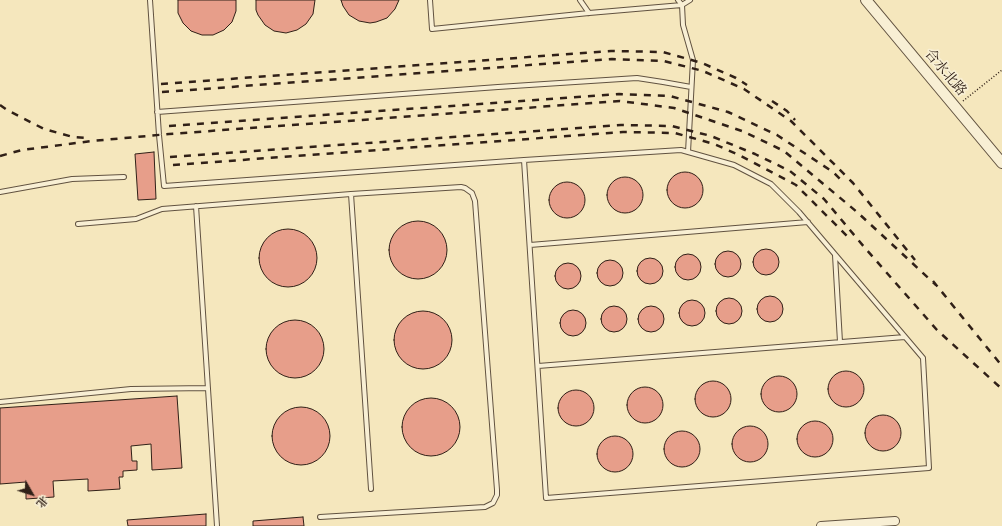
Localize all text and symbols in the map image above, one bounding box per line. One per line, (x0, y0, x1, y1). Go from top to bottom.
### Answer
street label: 合水北路 (921, 46, 969, 100)
north arrow (12, 474, 52, 514)
text: 北 (32, 493, 50, 510)

